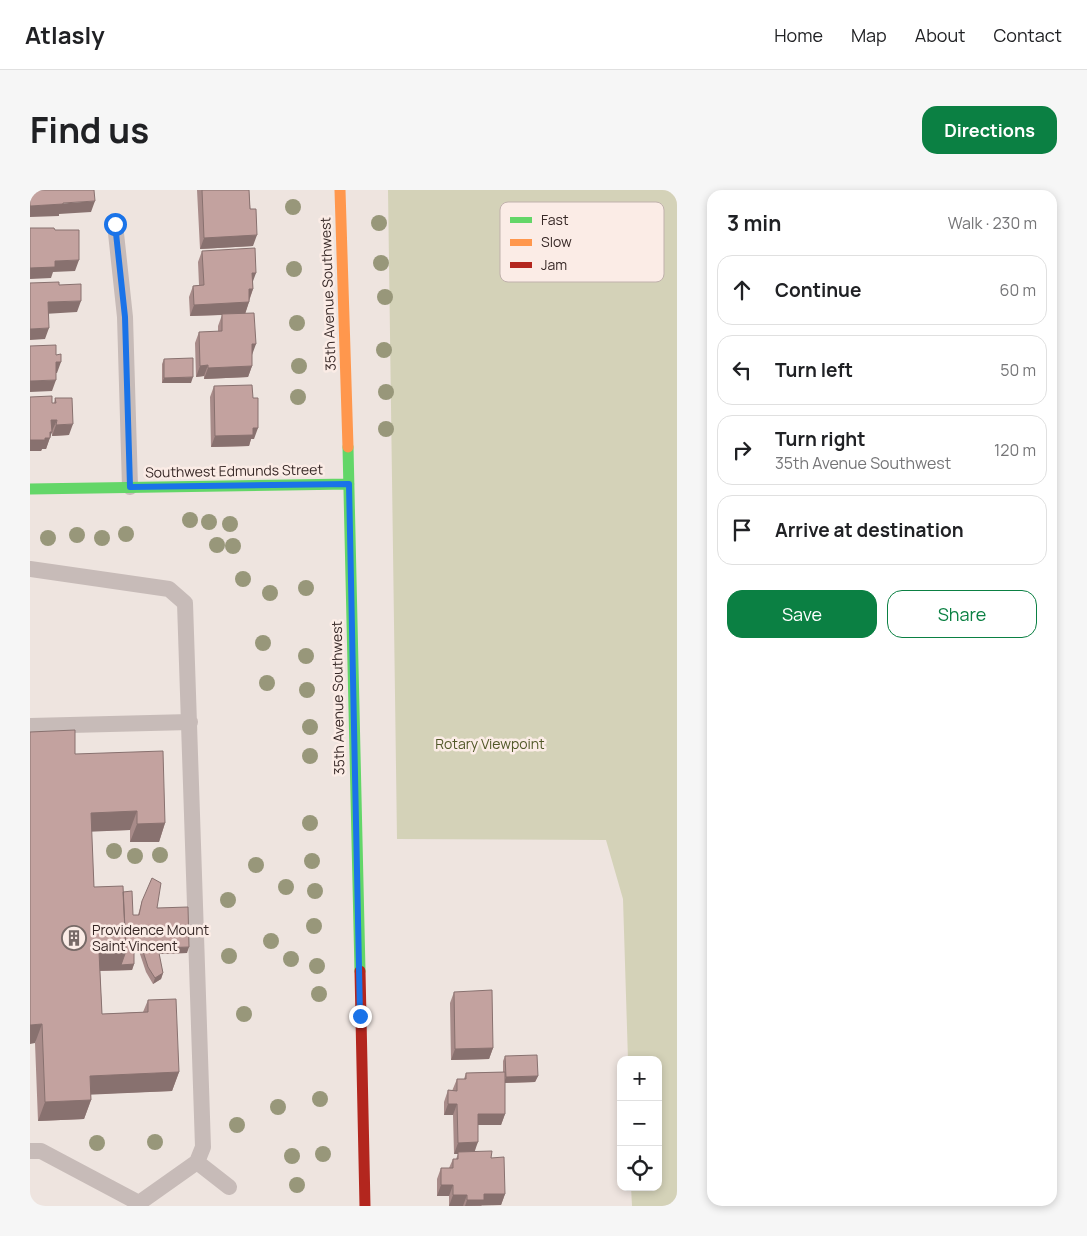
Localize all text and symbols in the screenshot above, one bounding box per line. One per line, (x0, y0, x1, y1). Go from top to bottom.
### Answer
text: Atlasly (25, 18, 105, 51)
text: Home (774, 23, 823, 47)
text: Map (851, 23, 887, 47)
text: About (915, 23, 965, 47)
text: Contact (993, 23, 1062, 47)
text: Find us (30, 106, 149, 154)
button: Directions (922, 106, 1057, 154)
legend (500, 202, 664, 282)
text: 3 min (727, 209, 781, 237)
text: Fast (541, 210, 569, 229)
text: Walk · 230 m (948, 212, 1037, 234)
route start (104, 213, 127, 236)
street label: 35th Avenue Southwest (315, 216, 340, 371)
text: Slow (541, 232, 572, 251)
text: Jam (541, 255, 567, 274)
icon: ahead (728, 276, 756, 304)
text: Continue (775, 277, 861, 303)
text: 60 m (1000, 279, 1036, 301)
icon: left (728, 356, 756, 384)
text: Turn left (775, 357, 853, 383)
text: 50 m (1000, 359, 1036, 381)
text: Turn right (775, 426, 865, 452)
icon: right (728, 436, 756, 464)
text: 120 m (994, 439, 1036, 461)
text: 35th Avenue Southwest (775, 452, 951, 474)
street label: Southwest Edmunds Street (145, 459, 323, 482)
icon: arrive (728, 516, 756, 544)
text: Arrive at destination (775, 517, 964, 543)
button: Save (727, 590, 877, 638)
button: Share (887, 590, 1037, 638)
street label: 35th Avenue Southwest (327, 620, 348, 775)
park label: Rotary Viewpoint (435, 734, 545, 753)
place label: Providence Mount Saint Vincent (92, 920, 209, 955)
building icon: Providence Mount Saint Vincent (61, 925, 87, 951)
route end (349, 1005, 372, 1028)
map controls (617, 1056, 662, 1191)
button: + (617, 1056, 662, 1101)
button: − (617, 1101, 662, 1146)
button: locate (617, 1146, 662, 1191)

